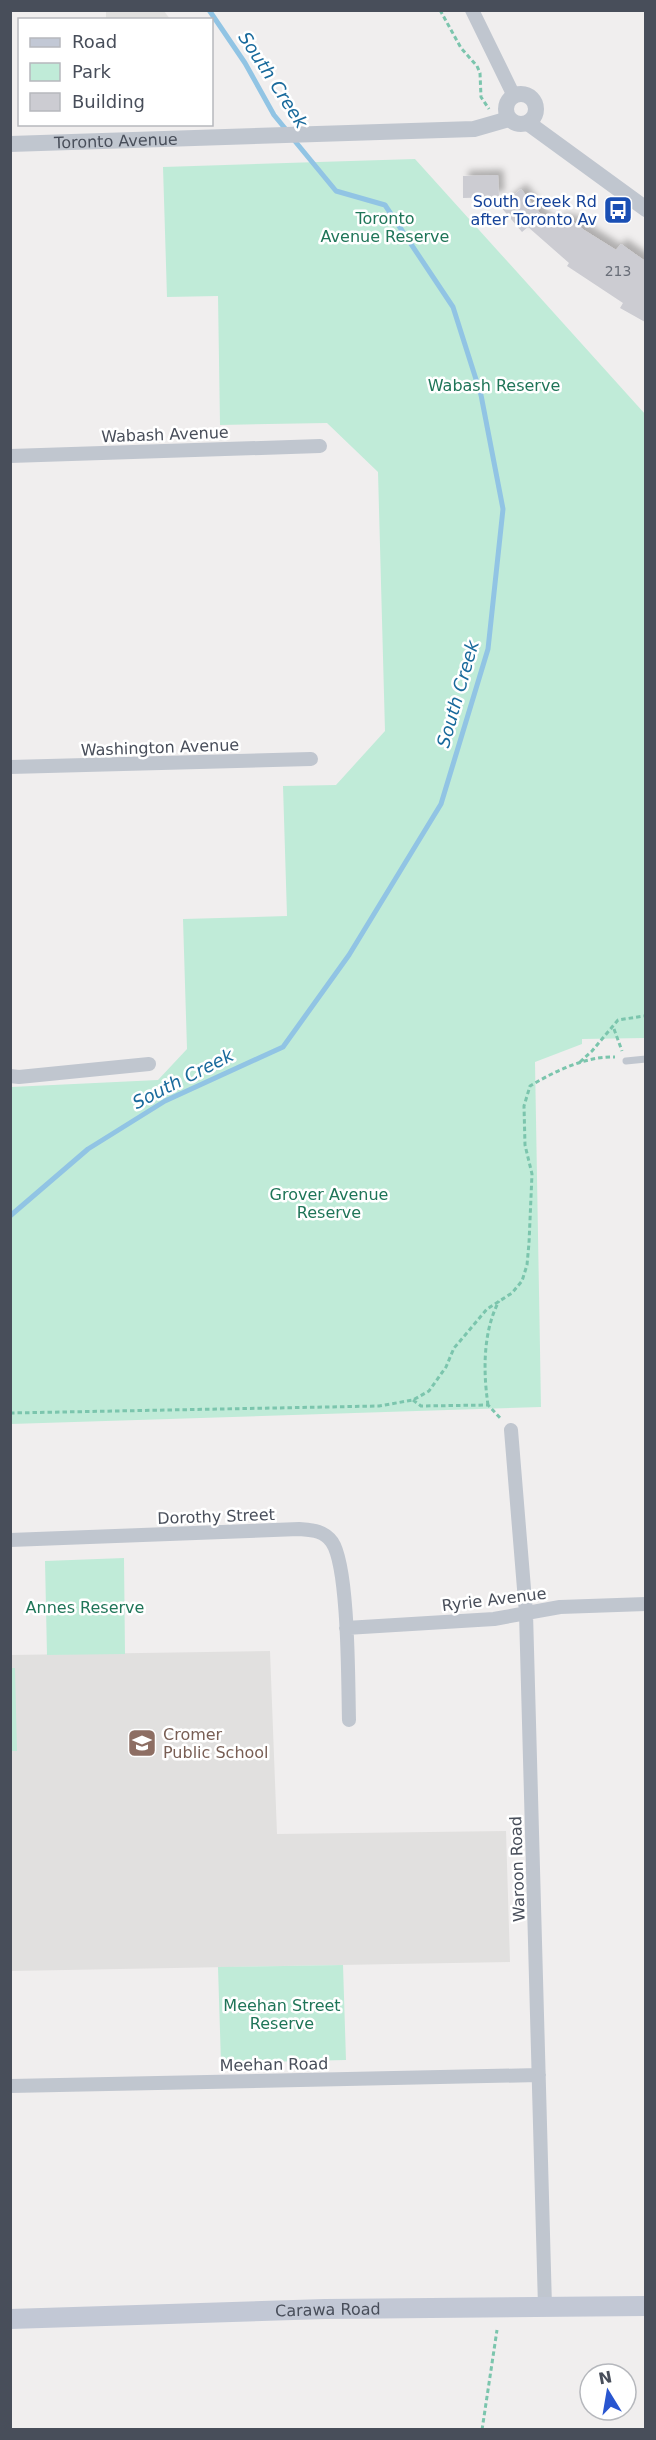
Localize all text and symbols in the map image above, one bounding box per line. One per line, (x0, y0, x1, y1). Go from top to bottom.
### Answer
legend (18, 18, 213, 126)
water label: South Creek (235, 28, 313, 133)
text: Road (72, 31, 117, 52)
text: Park (72, 61, 111, 82)
text: Building (72, 91, 145, 112)
street label: Toronto Avenue (53, 130, 178, 153)
place label: South Creek Rd after Toronto Av (470, 192, 597, 229)
bus stop icon: South Creek Rd after Toronto Av (602, 194, 634, 226)
park label: Toronto Avenue Reserve (321, 209, 449, 246)
house number: 213 (605, 263, 631, 279)
park label: Wabash Reserve (428, 376, 560, 395)
street label: Wabash Avenue (101, 423, 229, 446)
water label: South Creek (432, 636, 483, 750)
street label: Washington Avenue (80, 735, 240, 760)
water label: South Creek (129, 1043, 238, 1113)
park label: Grover Avenue Reserve (270, 1185, 388, 1222)
street label: Dorothy Street (157, 1505, 275, 1528)
street label: Ryrie Avenue (441, 1584, 547, 1615)
park label: Annes Reserve (26, 1598, 144, 1617)
place label: Cromer Public School (163, 1725, 269, 1762)
school or university icon: Cromer Public School (126, 1727, 158, 1759)
street label: Waroon Road (506, 1816, 529, 1922)
park label: Meehan Street Reserve (223, 1996, 341, 2033)
street label: Meehan Road (219, 2054, 329, 2075)
street label: Carawa Road (275, 2299, 381, 2321)
north arrow (578, 2362, 638, 2422)
text: N (597, 2367, 614, 2388)

